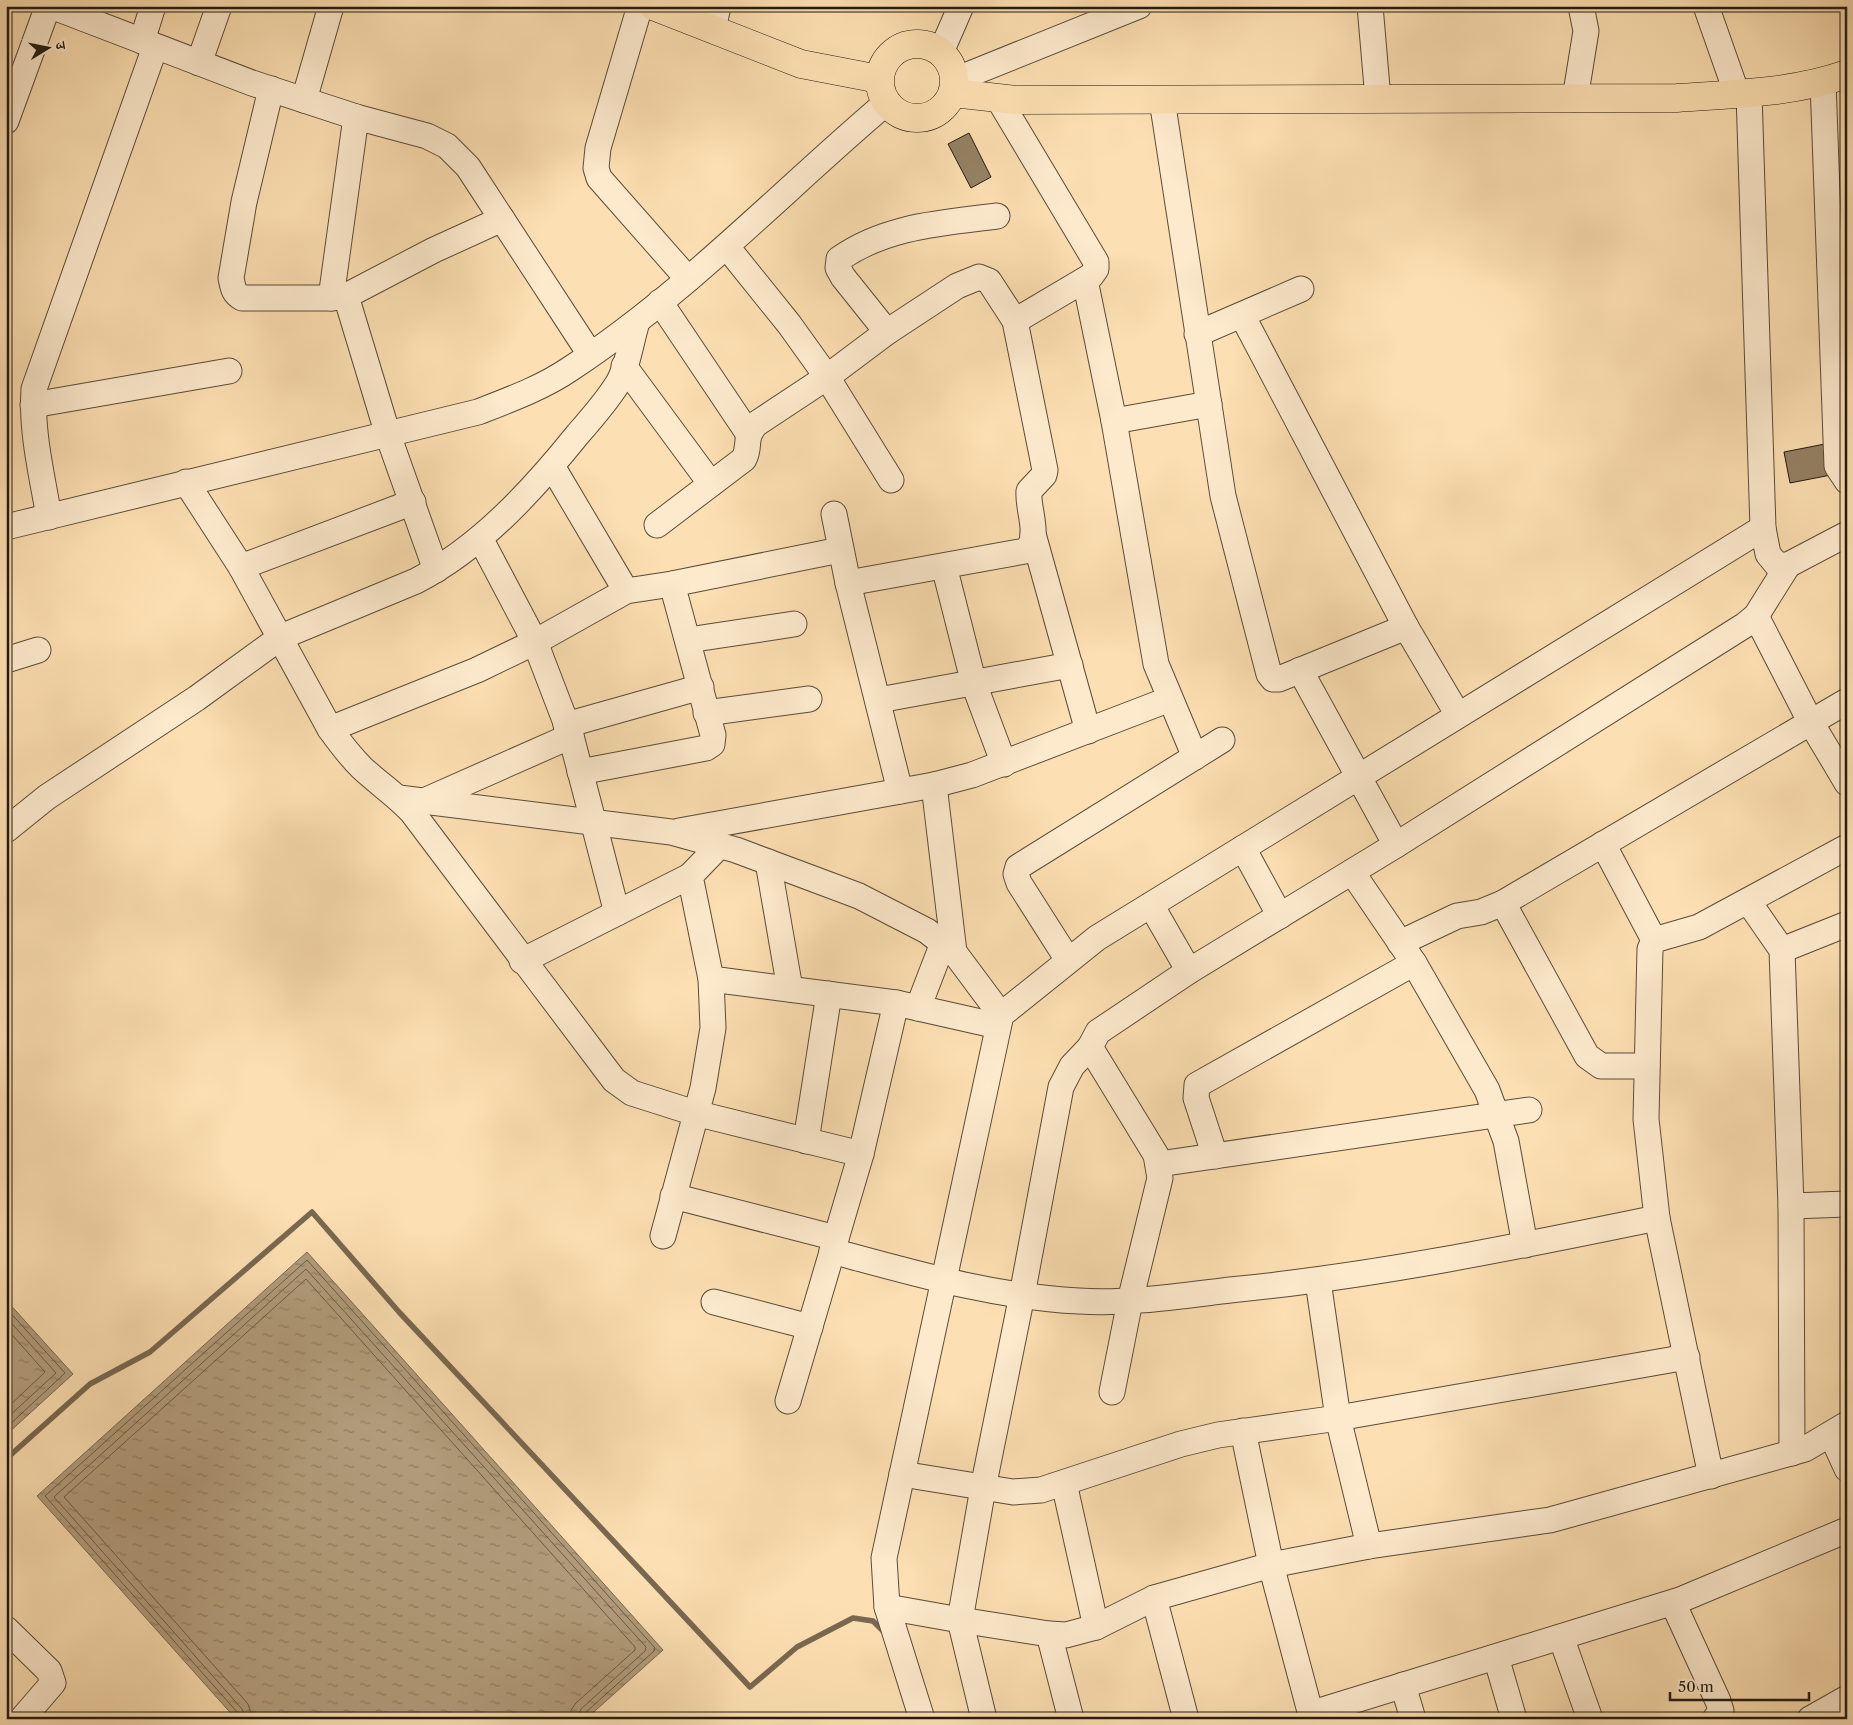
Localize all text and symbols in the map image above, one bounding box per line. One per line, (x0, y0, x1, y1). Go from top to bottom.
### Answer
north arrow (22, 22, 72, 72)
text: उ (51, 40, 70, 52)
scale bar (1670, 1670, 1809, 1702)
text: 50 m (1678, 1677, 1714, 1696)

